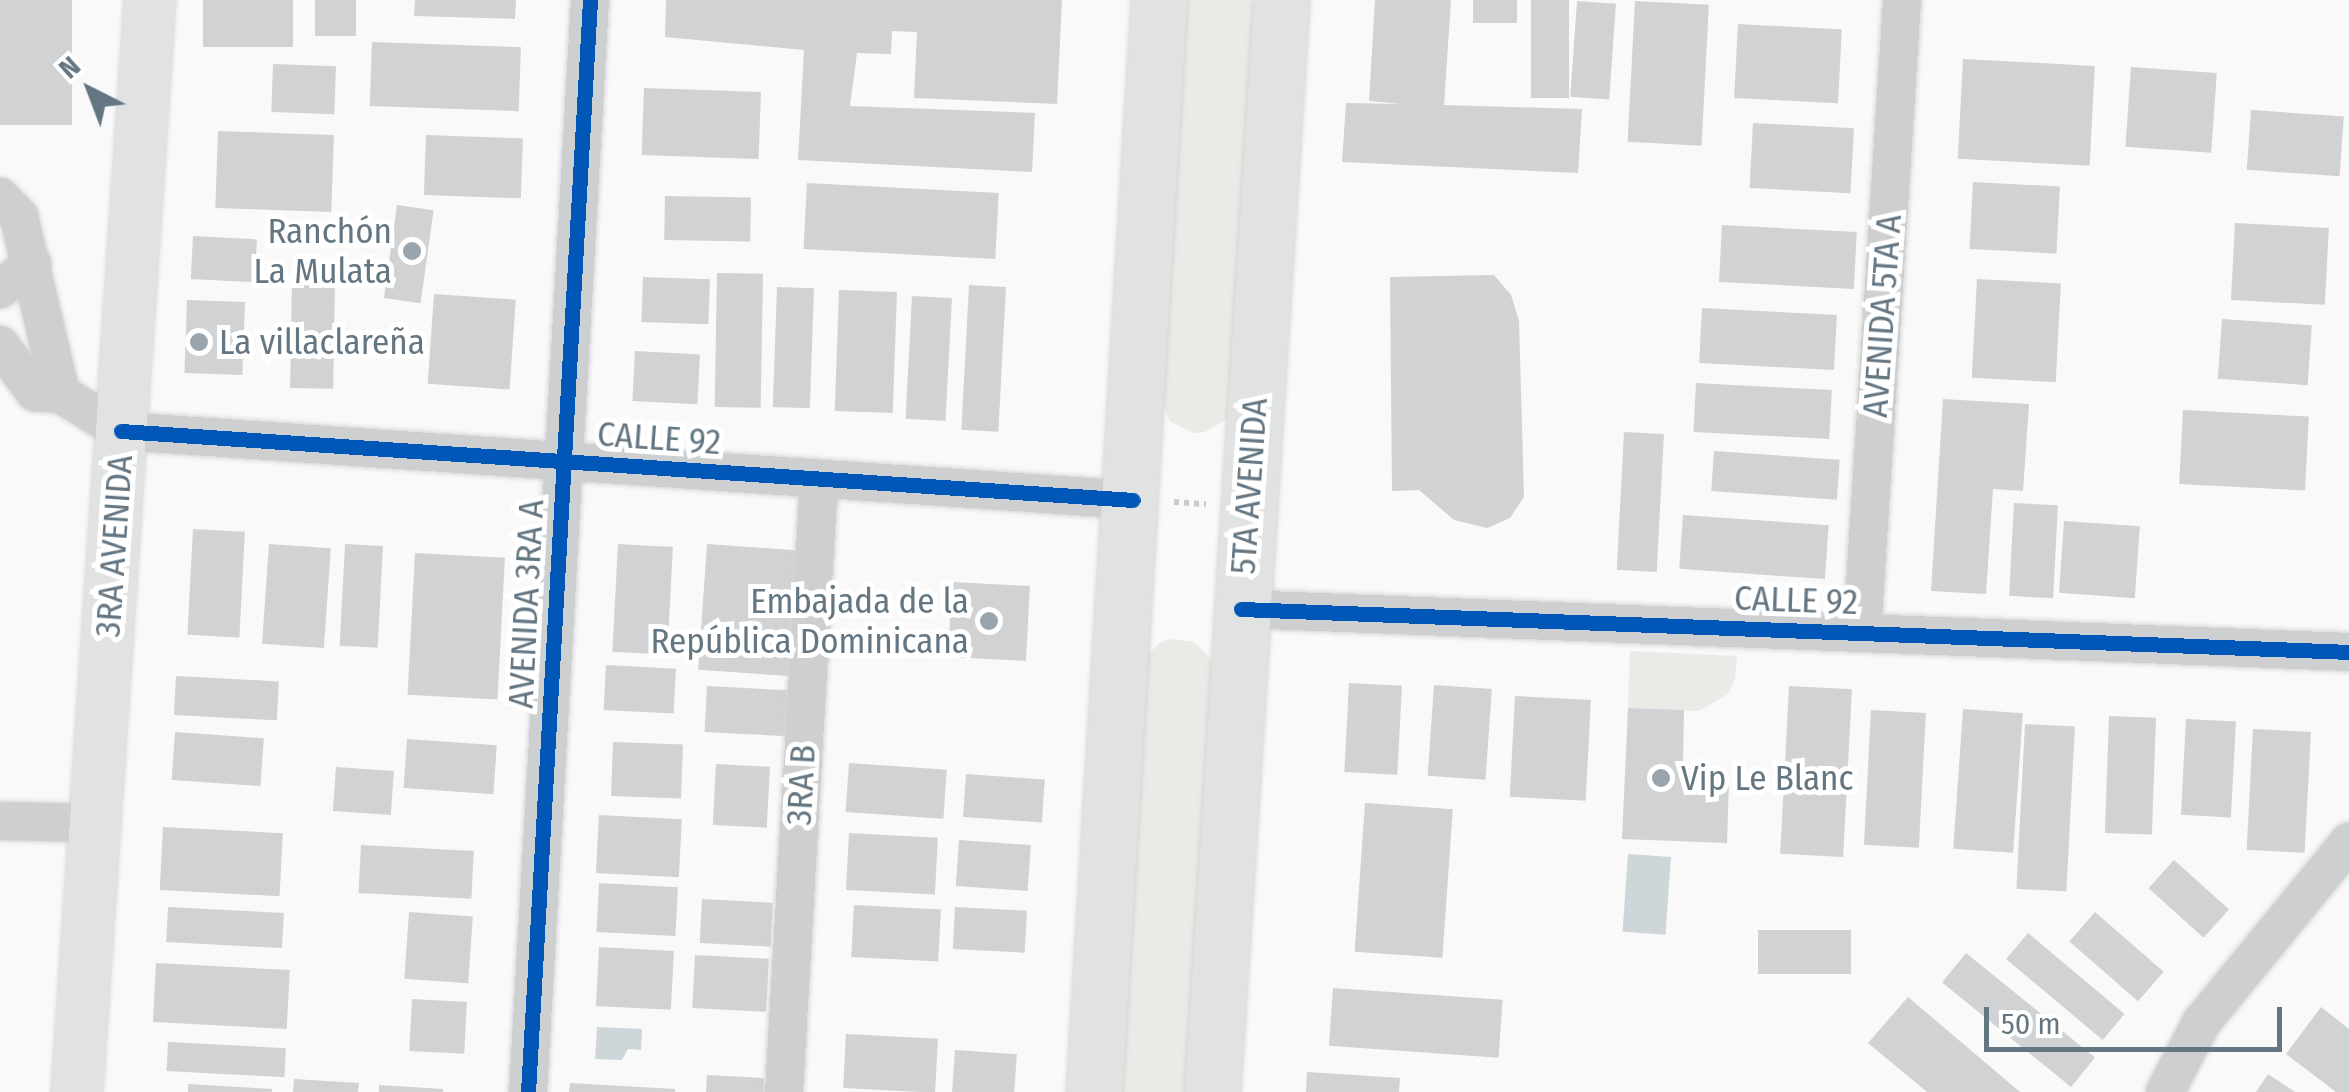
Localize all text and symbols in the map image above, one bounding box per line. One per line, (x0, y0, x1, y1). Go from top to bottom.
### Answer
north arrow (40, 40, 140, 140)
text: N (52, 49, 87, 85)
place label: Ranchón La Mulata (254, 210, 392, 292)
street label: AVENIDA 5TA A (1854, 213, 1910, 419)
marker: Ranchón La Mulata (401, 240, 423, 262)
place label: La villaclareña (219, 321, 425, 363)
marker: La villaclareña (188, 331, 210, 353)
street label: 5TA AVENIDA (1222, 396, 1276, 576)
street label: CALLE 92 (596, 413, 722, 463)
street label: 3RA AVENIDA (87, 454, 141, 638)
street label: AVENIDA 3RA A (500, 498, 552, 710)
street label: CALLE 92 (1733, 577, 1859, 623)
place label: Embajada de la República Dominicana (650, 580, 969, 662)
marker: Embajada de la República Dominicana (978, 610, 1000, 632)
street label: 3RA B (778, 744, 824, 826)
place label: Vip Le Blanc (1681, 757, 1854, 799)
marker: Vip Le Blanc (1650, 767, 1672, 789)
scale bar (1989, 987, 2286, 1049)
text: 50 m (2001, 1006, 2061, 1042)

